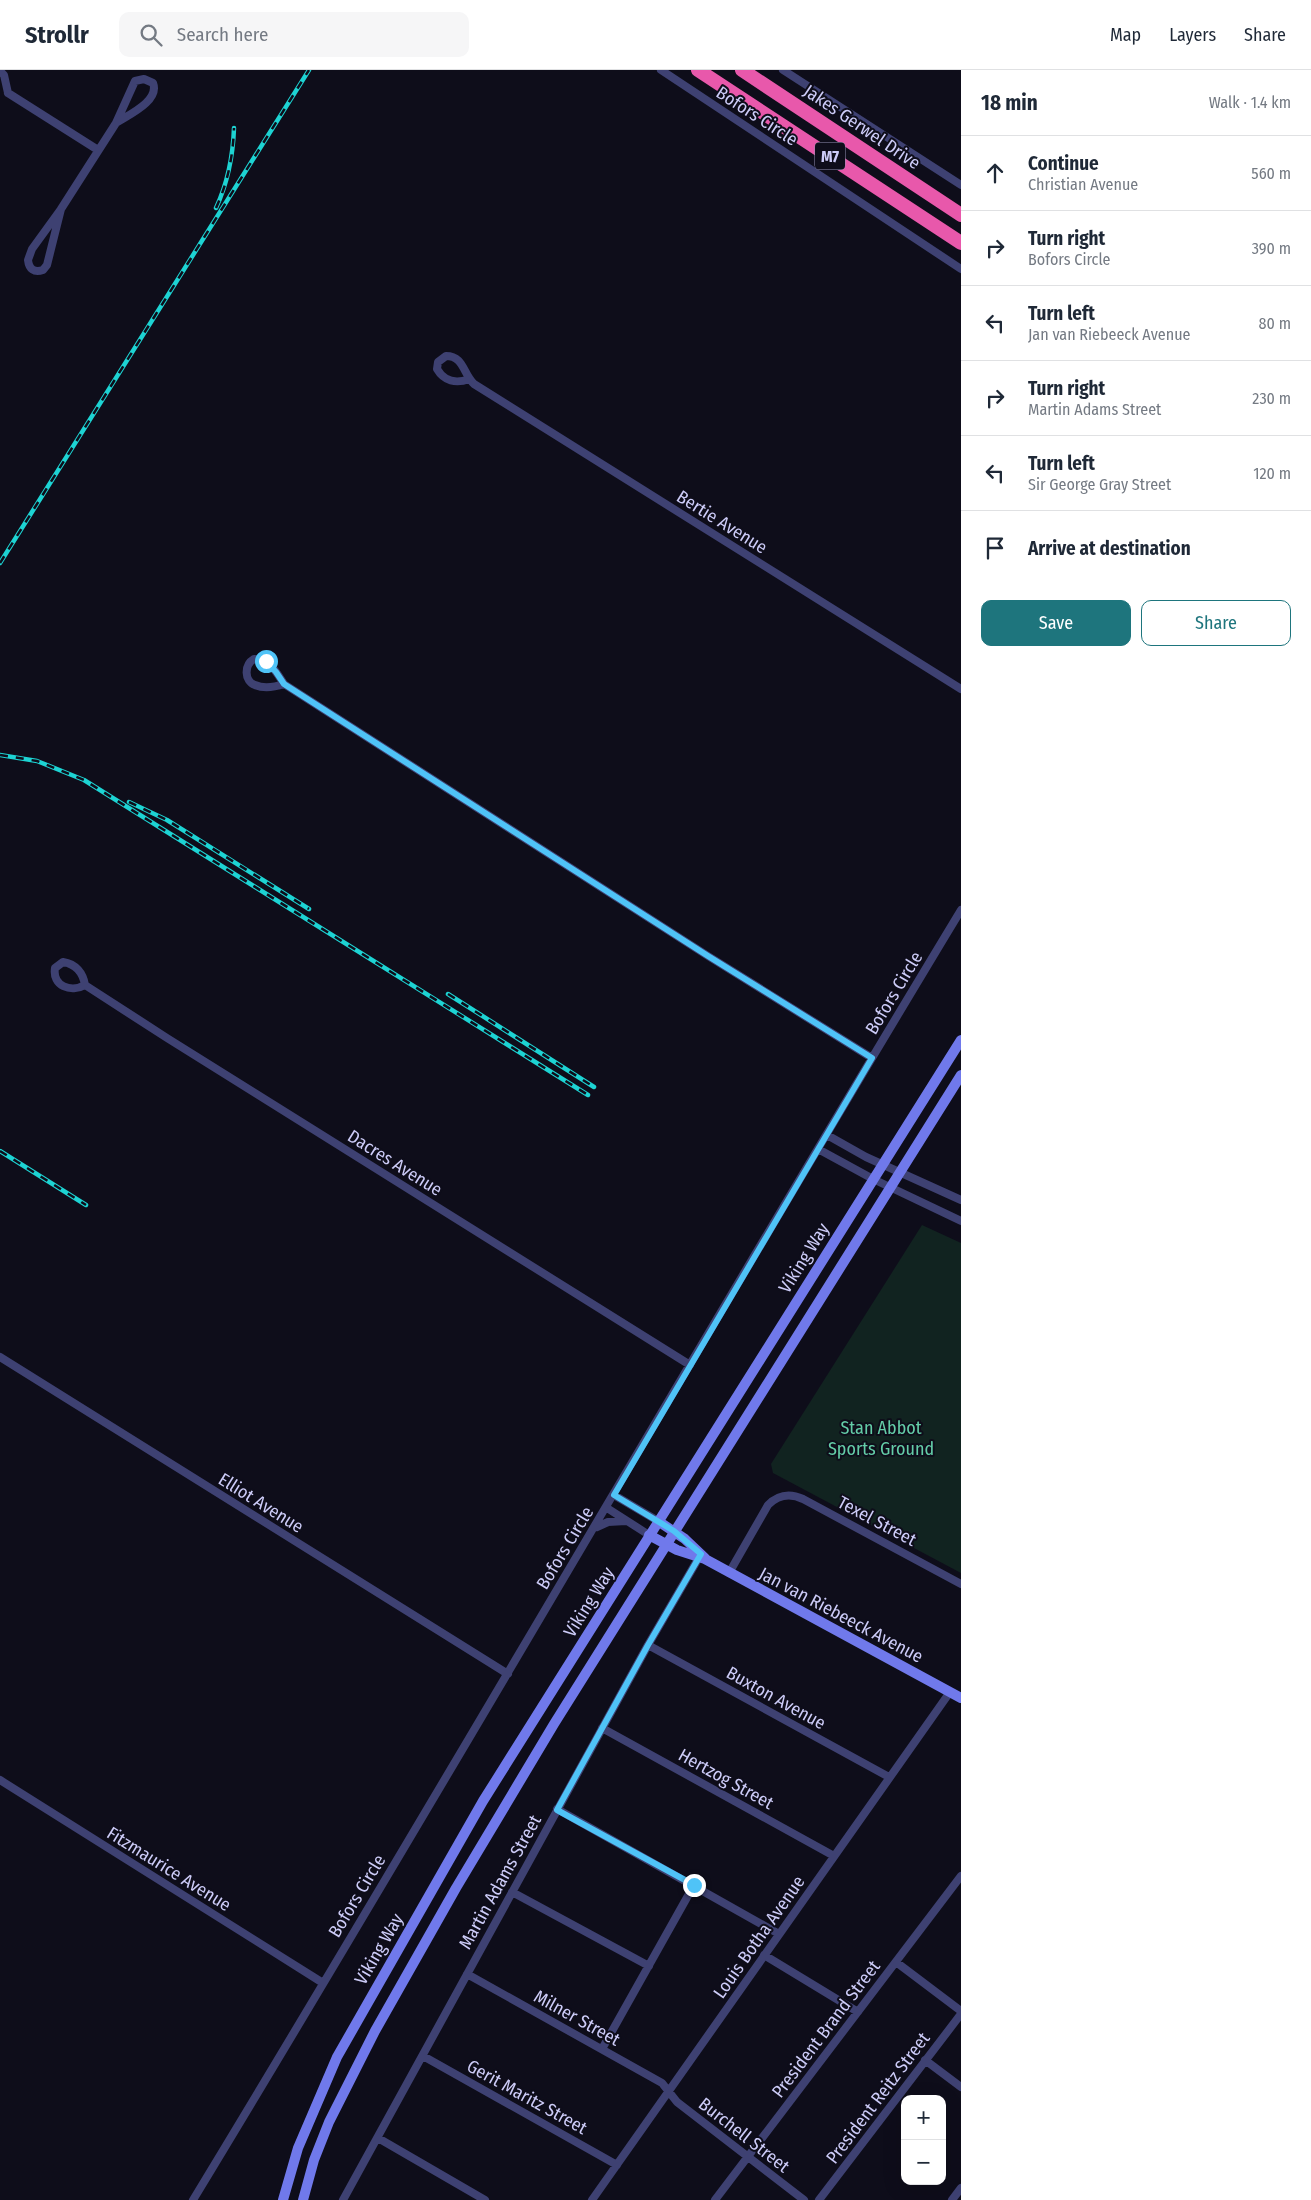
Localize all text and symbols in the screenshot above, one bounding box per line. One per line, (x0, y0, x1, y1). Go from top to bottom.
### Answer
search box (119, 12, 469, 57)
text: Strollr (25, 21, 89, 49)
icon: search (137, 21, 165, 49)
text: Search here (177, 23, 268, 46)
text: Map (1110, 24, 1141, 46)
text: Layers (1169, 24, 1216, 46)
text: Share (1244, 24, 1286, 46)
street label: Jakes Gerwel Drive (799, 80, 925, 174)
street label: Bofors Circle (712, 82, 802, 151)
text: 18 min (981, 90, 1038, 116)
text: Walk · 1.4 km (1209, 93, 1291, 112)
road number: M7 (815, 142, 845, 170)
text: Continue (1028, 152, 1099, 175)
icon: ahead (981, 159, 1009, 187)
text: 560 m (1251, 164, 1291, 183)
text: Christian Avenue (1028, 175, 1138, 194)
text: Turn right (1028, 227, 1105, 250)
icon: right (981, 234, 1009, 262)
text: 390 m (1252, 239, 1291, 258)
text: Bofors Circle (1028, 250, 1110, 269)
text: Turn left (1028, 302, 1095, 325)
icon: left (981, 309, 1009, 337)
text: 80 m (1259, 314, 1291, 333)
text: Jan van Riebeeck Avenue (1028, 325, 1190, 344)
text: Turn right (1028, 377, 1105, 400)
icon: right (981, 384, 1009, 412)
text: 230 m (1252, 389, 1291, 408)
text: Martin Adams Street (1028, 400, 1161, 419)
text: Turn left (1028, 452, 1095, 475)
icon: left (981, 459, 1009, 487)
text: 120 m (1253, 464, 1291, 483)
text: Sir George Gray Street (1028, 475, 1171, 494)
street label: Bertie Avenue (673, 485, 771, 559)
icon: arrive (981, 534, 1009, 562)
text: Arrive at destination (1028, 537, 1191, 560)
button: Save (981, 600, 1131, 646)
button: Share (1141, 600, 1291, 646)
route start (255, 650, 278, 673)
street label: Bofors Circle (861, 947, 927, 1038)
street label: Dacres Avenue (344, 1125, 446, 1201)
street label: Viking Way (774, 1219, 834, 1297)
park label: Stan Abbot Sports Ground (828, 1417, 934, 1460)
street label: Elliot Avenue (214, 1468, 308, 1538)
street label: Texel Street (834, 1491, 920, 1551)
street label: Bofors Circle (532, 1502, 598, 1593)
street label: Jan van Riebeeck Avenue (755, 1562, 927, 1668)
street label: Viking Way (559, 1563, 619, 1641)
street label: Buxton Avenue (723, 1662, 830, 1734)
street label: Hertzog Street (675, 1744, 778, 1814)
street label: Martin Adams Street (454, 1811, 546, 1953)
street label: Fitzmaurice Avenue (103, 1822, 235, 1916)
street label: Bofors Circle (324, 1850, 390, 1941)
street label: Louis Botha Avenue (708, 1871, 810, 2003)
route end (683, 1874, 706, 1897)
street label: Viking Way (350, 1910, 408, 1988)
street label: President Brand Street (767, 1956, 885, 2102)
street label: Milner Street (530, 1985, 624, 2051)
street label: President Reitz Street (822, 2028, 935, 2168)
street label: Gerit Maritz Street (463, 2055, 591, 2139)
street label: Burchell Street (694, 2093, 794, 2177)
map controls (901, 2095, 946, 2185)
button: + (901, 2095, 946, 2140)
button: − (901, 2140, 946, 2185)

